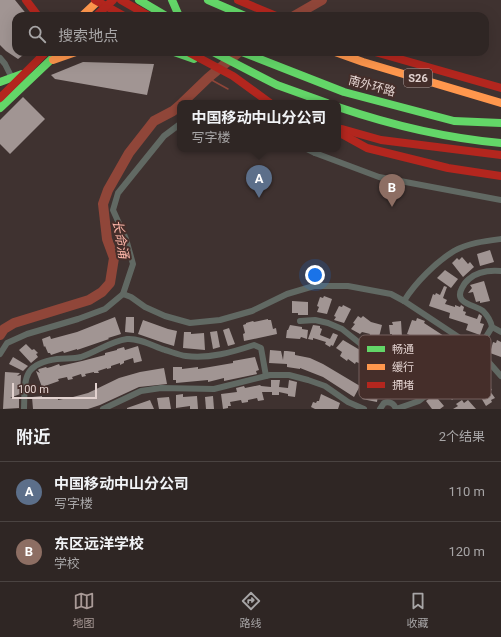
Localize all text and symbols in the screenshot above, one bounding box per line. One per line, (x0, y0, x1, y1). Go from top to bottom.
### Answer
search box (12, 12, 489, 56)
icon: search (26, 23, 48, 45)
text: 搜索地点 (58, 27, 118, 45)
road number: S26 (404, 69, 432, 87)
street label: 南外环路 (347, 73, 397, 99)
popup (177, 100, 341, 152)
text: 中国移动中山分公司 (191, 109, 327, 127)
text: 写字楼 (191, 130, 231, 145)
pin: A (246, 165, 272, 198)
pin: B (379, 174, 405, 207)
water label: 长命涌 (110, 219, 132, 262)
your location (305, 265, 325, 285)
legend (359, 335, 491, 399)
text: 畅通 (392, 343, 414, 356)
text: 缓行 (392, 361, 414, 374)
text: 拥堵 (392, 379, 414, 392)
scale bar (12, 381, 97, 400)
text: 100 m (18, 383, 49, 396)
text: 附近 (16, 427, 50, 447)
text: 2个结果 (439, 429, 485, 444)
text: 中国移动中山分公司 (54, 475, 189, 493)
text: A (25, 484, 33, 499)
text: 110 m (448, 484, 485, 499)
text: 写字楼 (54, 496, 93, 511)
text: 东区远洋学校 (54, 535, 144, 553)
text: B (25, 544, 33, 559)
text: 120 m (448, 544, 485, 559)
text: 学校 (54, 556, 80, 571)
tab: 地图 (73, 590, 95, 630)
tab: 路线 (240, 590, 262, 630)
tab: 收藏 (407, 590, 429, 630)

